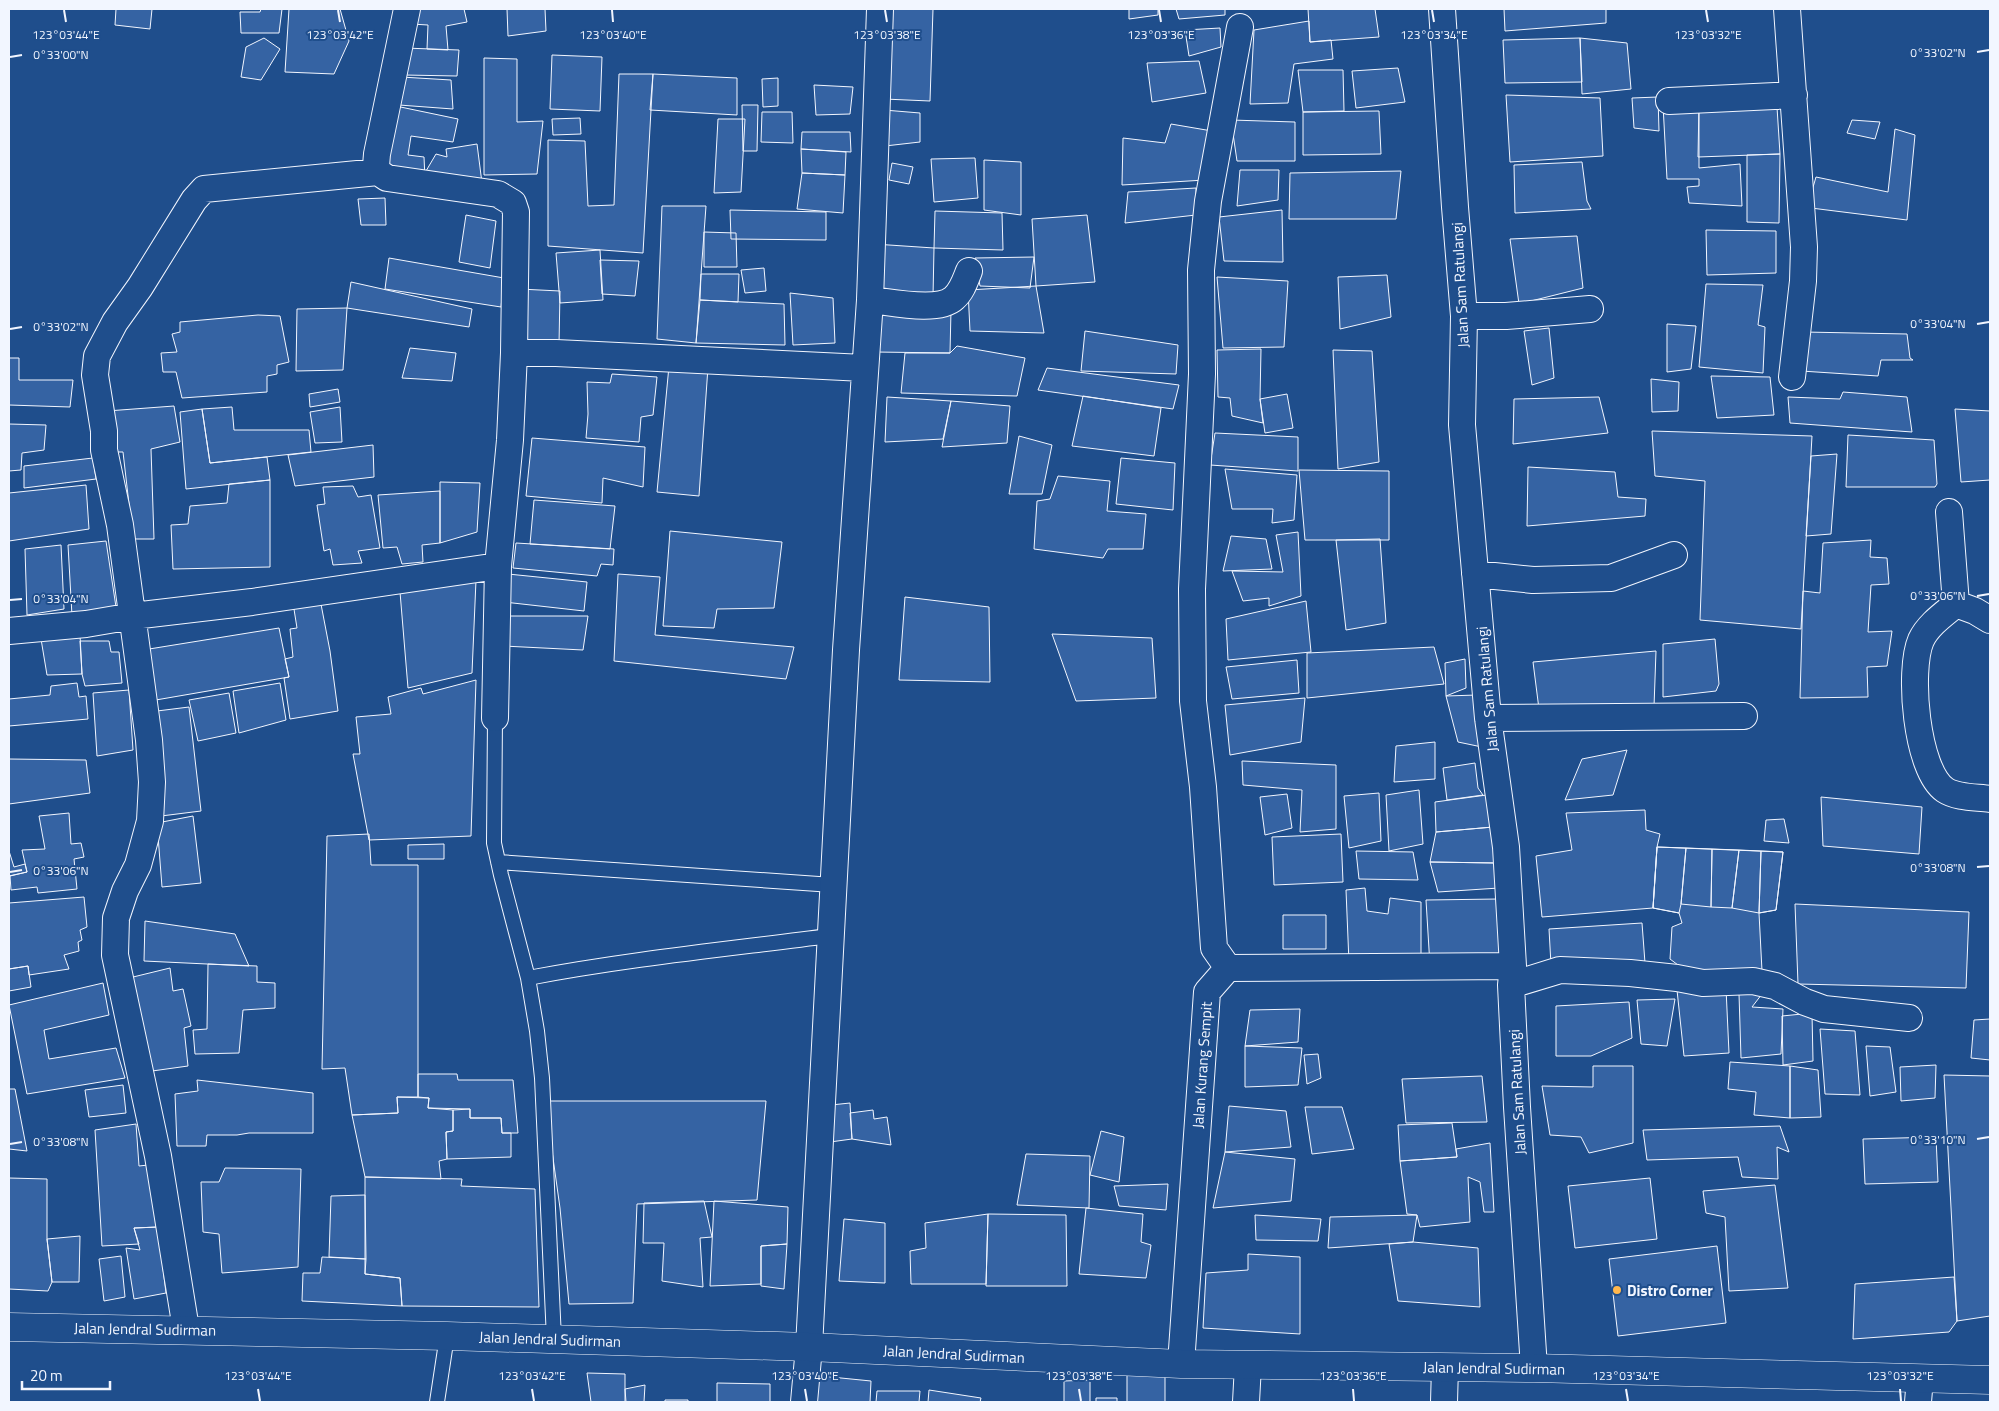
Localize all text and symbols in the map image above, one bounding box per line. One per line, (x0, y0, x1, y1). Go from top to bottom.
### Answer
text: 123°03'44"E (32, 25, 100, 44)
text: 123°03'42"E (306, 25, 374, 44)
text: 123°03'40"E (579, 25, 647, 44)
text: 123°03'38"E (853, 25, 921, 44)
text: 123°03'36"E (1127, 25, 1195, 44)
text: 123°03'34"E (1400, 25, 1468, 44)
text: 123°03'32"E (1674, 25, 1742, 44)
text: 0°33'02"N (1910, 43, 1966, 62)
text: 0°33'00"N (33, 45, 89, 64)
street label: Jalan Sam Ratulangi (1445, 222, 1475, 348)
text: 0°33'04"N (1910, 314, 1966, 333)
text: 0°33'02"N (33, 317, 89, 336)
text: 0°33'06"N (1910, 586, 1966, 605)
text: 0°33'04"N (33, 589, 89, 608)
street label: Jalan Sam Ratulangi (1470, 625, 1504, 753)
text: 0°33'08"N (1910, 858, 1966, 877)
text: 0°33'06"N (33, 861, 89, 880)
street label: Jalan Kurang Sempit (1186, 1000, 1218, 1129)
street label: Jalan Sam Ratulangi (1502, 1029, 1532, 1155)
text: 0°33'10"N (1910, 1130, 1966, 1149)
text: 0°33'08"N (33, 1132, 89, 1151)
place label: Distro Corner (1627, 1279, 1713, 1302)
marker: Distro Corner (1611, 1284, 1623, 1296)
street label: Jalan Jendral Sudirman (74, 1316, 216, 1342)
street label: Jalan Jendral Sudirman (479, 1325, 621, 1353)
street label: Jalan Jendral Sudirman (882, 1339, 1026, 1369)
street label: Jalan Jendral Sudirman (1423, 1355, 1565, 1381)
scale bar (22, 1358, 110, 1390)
text: 20 m (30, 1364, 63, 1387)
text: 123°03'44"E (224, 1366, 292, 1385)
text: 123°03'42"E (498, 1366, 566, 1385)
text: 123°03'40"E (771, 1366, 839, 1385)
text: 123°03'38"E (1045, 1366, 1113, 1385)
text: 123°03'36"E (1319, 1366, 1387, 1385)
text: 123°03'34"E (1592, 1366, 1660, 1385)
text: 123°03'32"E (1866, 1366, 1934, 1385)

